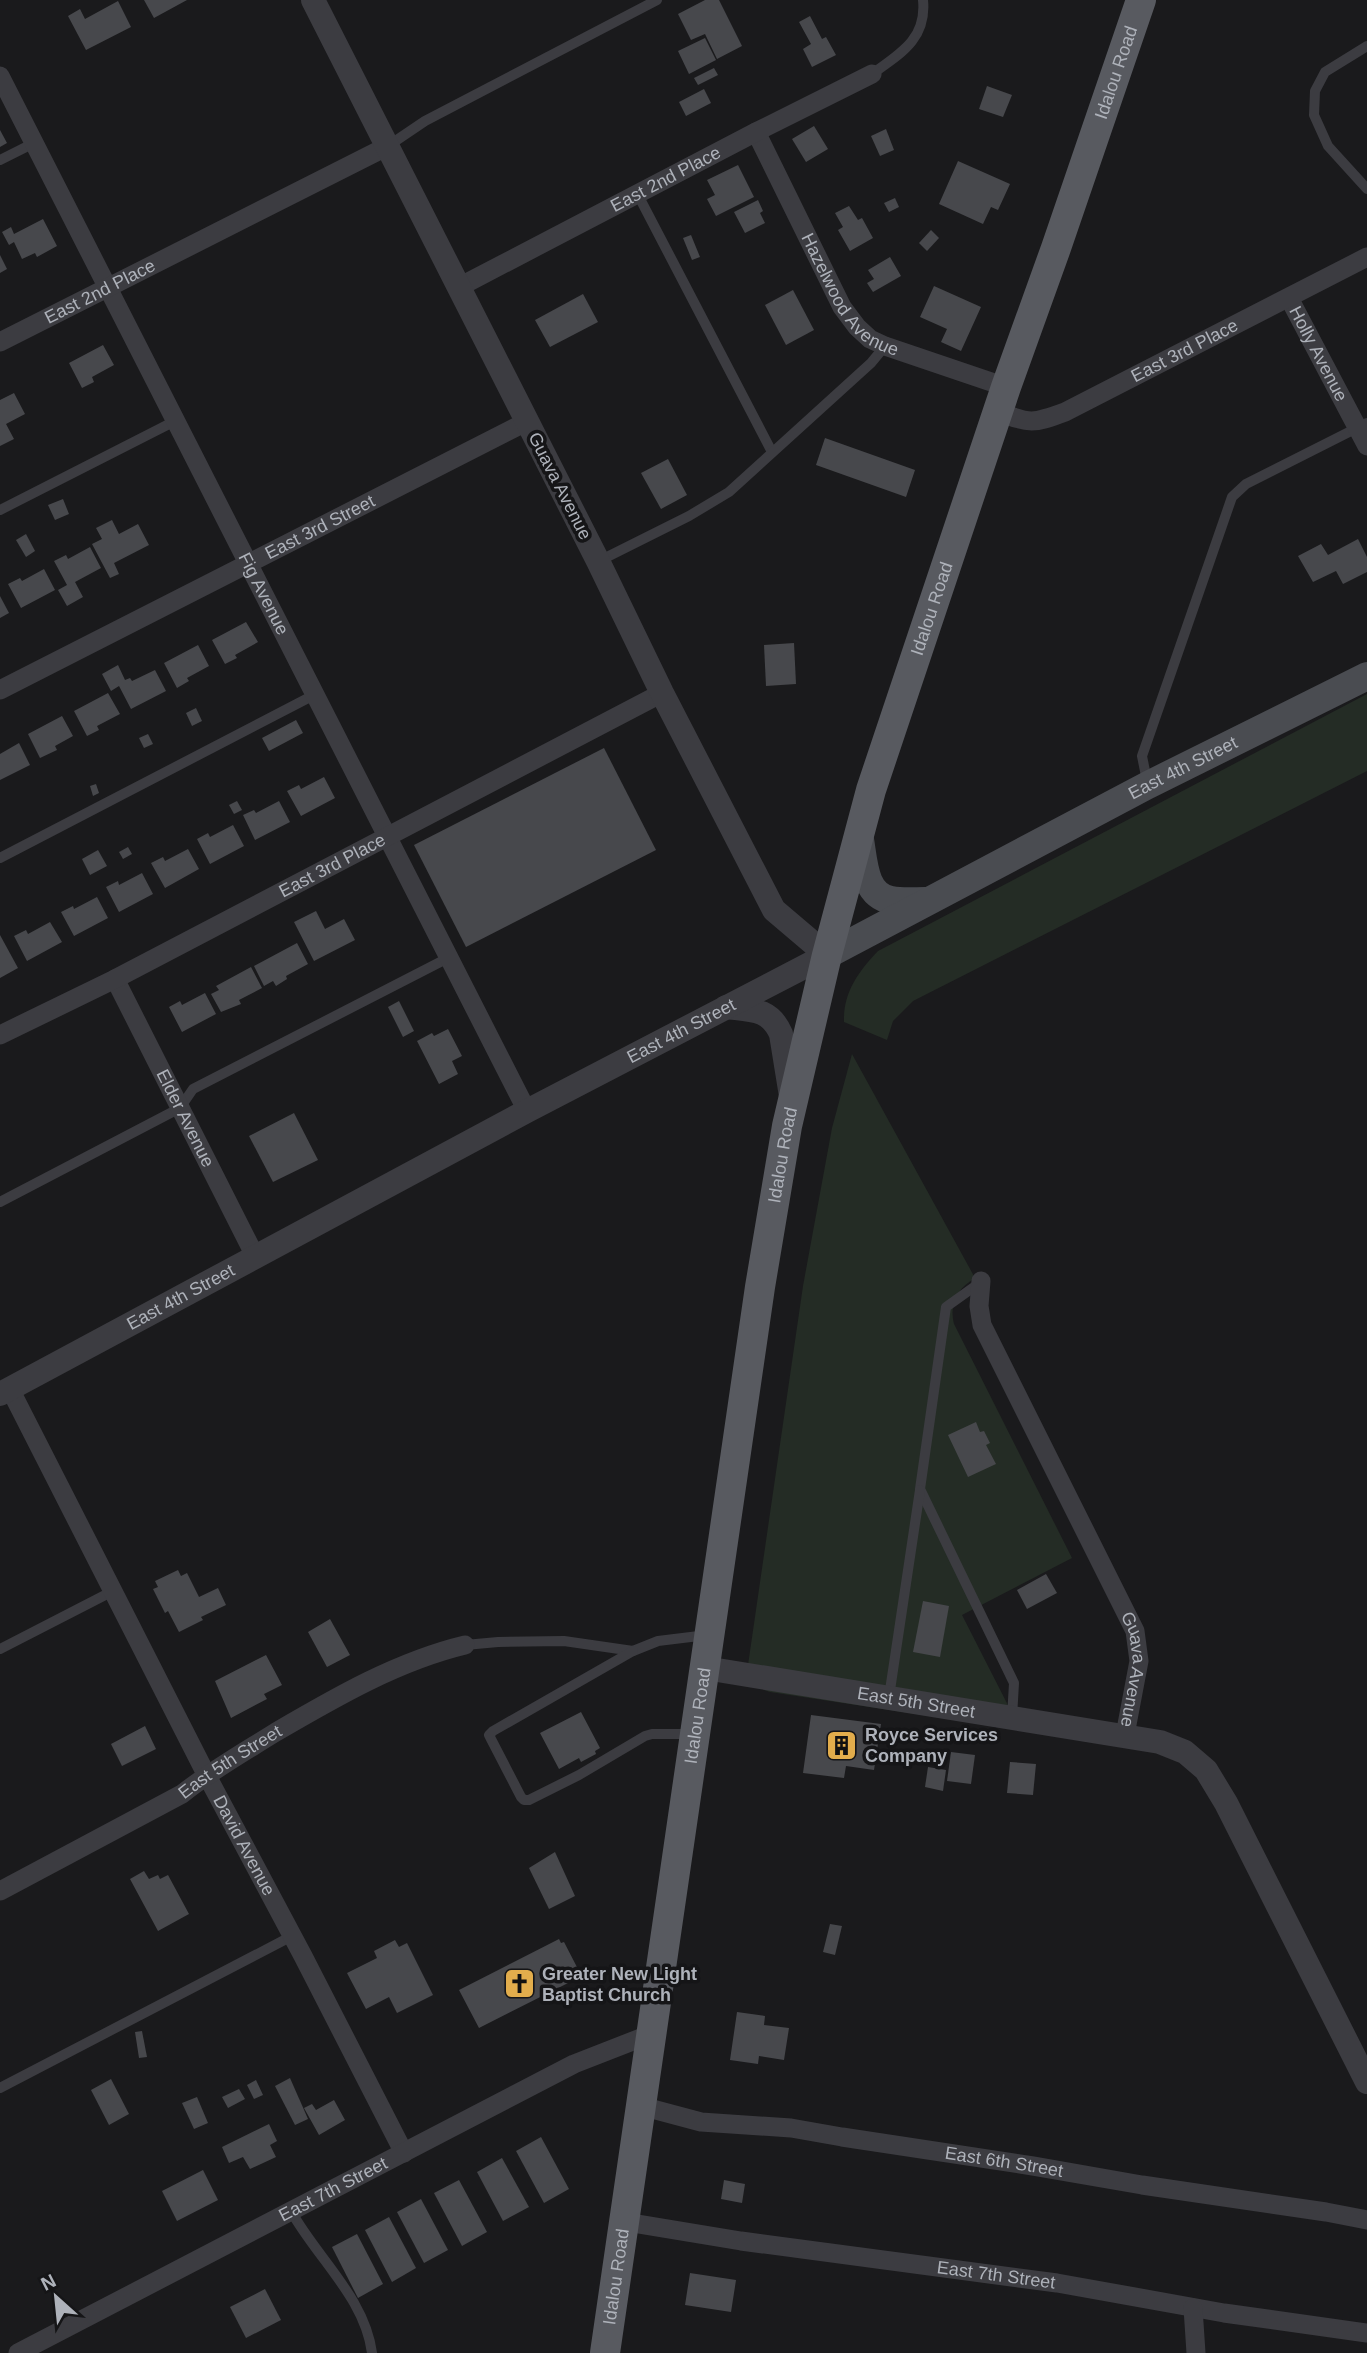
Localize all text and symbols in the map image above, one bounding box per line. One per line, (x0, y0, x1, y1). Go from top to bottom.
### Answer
street label: Idalou Road (1091, 23, 1141, 122)
street label: East 2nd Place (607, 142, 724, 216)
street label: Hazelwood Avenue (797, 230, 901, 360)
street label: East 2nd Place (41, 255, 159, 328)
street label: Holly Avenue (1285, 303, 1352, 405)
street label: East 3rd Place (1128, 315, 1241, 386)
street label: Guava Avenue (524, 429, 596, 543)
street label: East 3rd Street (262, 491, 378, 563)
street label: Fig Avenue (234, 549, 293, 638)
street label: Idalou Road (907, 560, 957, 658)
street label: East 4th Street (1125, 732, 1241, 804)
street label: East 3rd Place (276, 829, 389, 901)
street label: East 4th Street (624, 994, 739, 1067)
street label: Elder Avenue (152, 1066, 218, 1170)
street label: Idalou Road (764, 1105, 801, 1205)
street label: East 4th Street (123, 1260, 238, 1334)
street label: Guava Avenue (1117, 1608, 1149, 1729)
street label: Idalou Road (681, 1666, 715, 1765)
street label: East 5th Street (856, 1683, 977, 1722)
street label: East 5th Street (174, 1721, 285, 1803)
place label: Royce Services Company (865, 1725, 998, 1766)
building icon: Royce Services Company (825, 1728, 859, 1762)
street label: David Avenue (209, 1792, 279, 1899)
place label: Greater New Light Baptist Church (542, 1964, 697, 2005)
church icon: Greater New Light Baptist Church (502, 1967, 536, 2001)
street label: East 6th Street (944, 2143, 1065, 2181)
street label: East 7th Street (275, 2153, 390, 2226)
street label: Idalou Road (599, 2227, 633, 2326)
street label: East 7th Street (936, 2257, 1057, 2293)
north arrow (21, 2262, 91, 2332)
text: N (38, 2270, 59, 2295)

